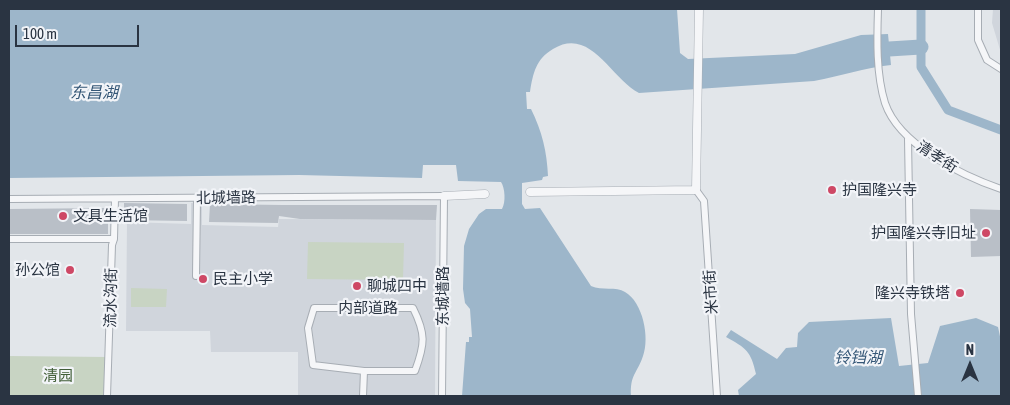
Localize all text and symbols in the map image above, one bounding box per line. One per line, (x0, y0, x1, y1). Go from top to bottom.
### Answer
scale bar (18, 15, 141, 47)
text: 100 m (23, 25, 57, 42)
water label: 东昌湖 (70, 83, 118, 103)
street label: 清孝街 (913, 137, 961, 177)
place label: 护国隆兴寺 (842, 181, 917, 199)
marker: 护国隆兴寺 (826, 184, 838, 196)
street label: 北城墙路 (196, 188, 256, 208)
place label: 文具生活馆 (73, 207, 148, 225)
marker: 文具生活馆 (57, 210, 69, 222)
place label: 护国隆兴寺旧址 (871, 224, 976, 242)
marker: 护国隆兴寺旧址 (980, 227, 992, 239)
place label: 孙公馆 (15, 261, 60, 279)
marker: 孙公馆 (64, 264, 76, 276)
street label: 东城墙路 (434, 266, 452, 326)
street label: 流水沟街 (101, 268, 121, 328)
street label: 米市街 (700, 269, 722, 315)
place label: 民主小学 (213, 270, 273, 288)
marker: 民主小学 (197, 273, 209, 285)
place label: 聊城四中 (367, 277, 427, 295)
marker: 聊城四中 (351, 280, 363, 292)
place label: 隆兴寺铁塔 (875, 284, 950, 302)
marker: 隆兴寺铁塔 (954, 287, 966, 299)
street label: 内部道路 (338, 299, 398, 317)
north arrow (945, 340, 995, 390)
text: N (966, 342, 974, 358)
water label: 铃铛湖 (834, 348, 882, 368)
park label: 清园 (43, 367, 73, 385)

